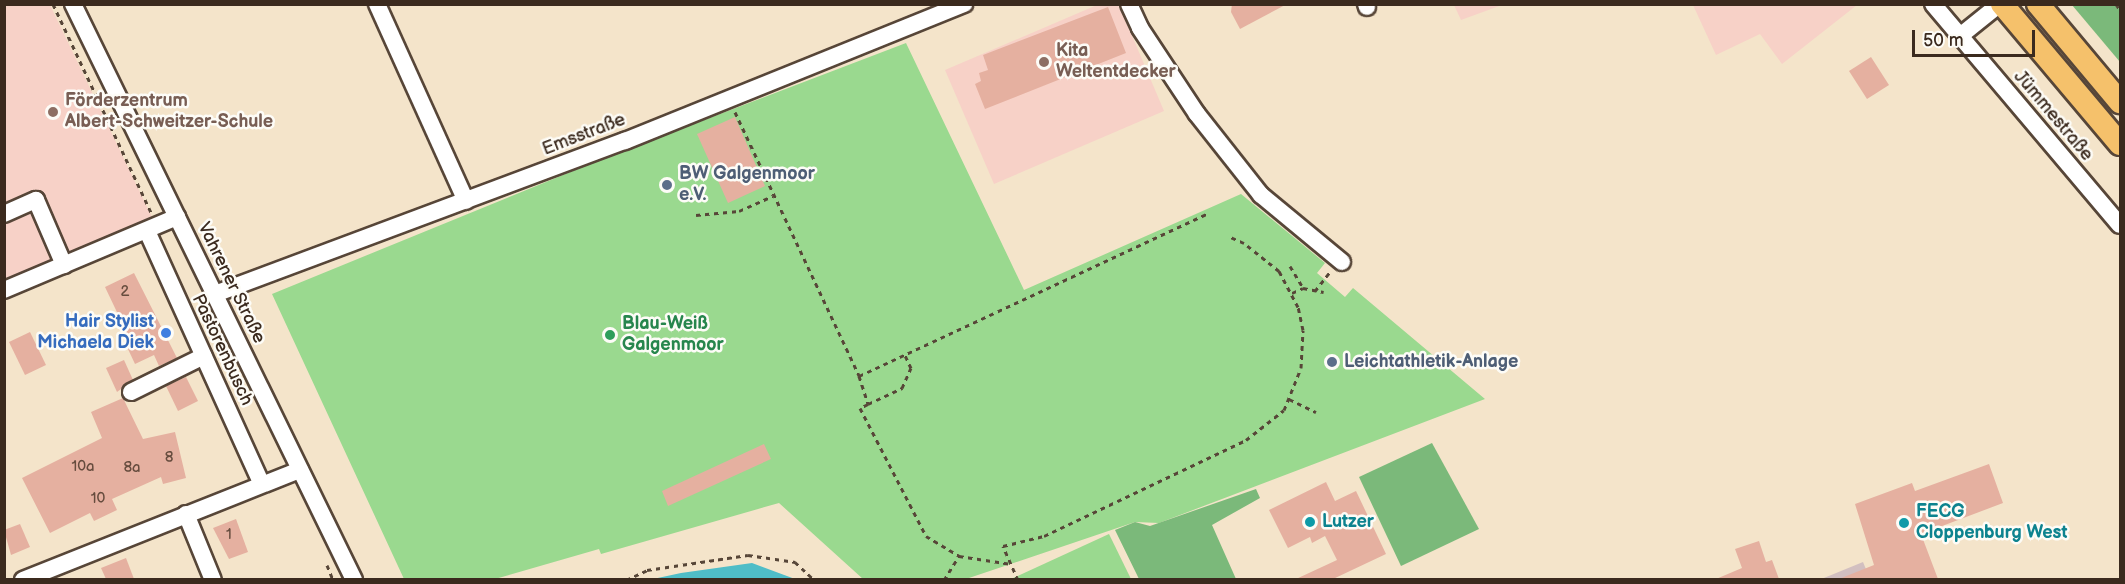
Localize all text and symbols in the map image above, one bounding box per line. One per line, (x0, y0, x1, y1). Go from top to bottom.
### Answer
scale bar (1915, 18, 2038, 56)
text: 50 m (1923, 30, 1964, 51)
place label: Kita Weltentdecker (1056, 41, 1176, 84)
marker: Kita Weltentdecker (1037, 55, 1051, 69)
street label: Jümmestraße (2009, 66, 2097, 166)
place label: Förderzentrum Albert-Schweitzer-Schule (65, 91, 273, 134)
marker: Förderzentrum Albert-Schweitzer-Schule (46, 105, 60, 119)
street label: Emsstraße (539, 109, 629, 161)
place label: BW Galgenmoor e.V. (679, 164, 815, 207)
marker: BW Galgenmoor e.V. (660, 178, 674, 192)
street label: Vahrener Straße (192, 219, 270, 347)
house number: 2 (121, 283, 129, 301)
street label: Pastorenbusch (187, 291, 257, 409)
place label: Hair Stylist Michaela Diek (37, 312, 154, 354)
place label: Blau-Weiß Galgenmoor (622, 314, 724, 356)
marker: Hair Stylist Michaela Diek (159, 326, 173, 340)
marker: Blau-Weiß Galgenmoor (603, 328, 617, 342)
place label: Leichtathletik-Anlage (1344, 351, 1518, 373)
marker: Leichtathletik-Anlage (1325, 355, 1339, 369)
house number: 8 (165, 449, 173, 467)
house number: 10a (71, 458, 95, 476)
house number: 8a (123, 459, 141, 477)
house number: 10 (91, 490, 105, 508)
place label: FECG Cloppenburg West (1916, 502, 2067, 544)
place label: Lutzer (1322, 511, 1374, 533)
marker: Lutzer (1303, 515, 1317, 529)
marker: FECG Cloppenburg West (1897, 516, 1911, 530)
house number: 1 (226, 526, 232, 544)

